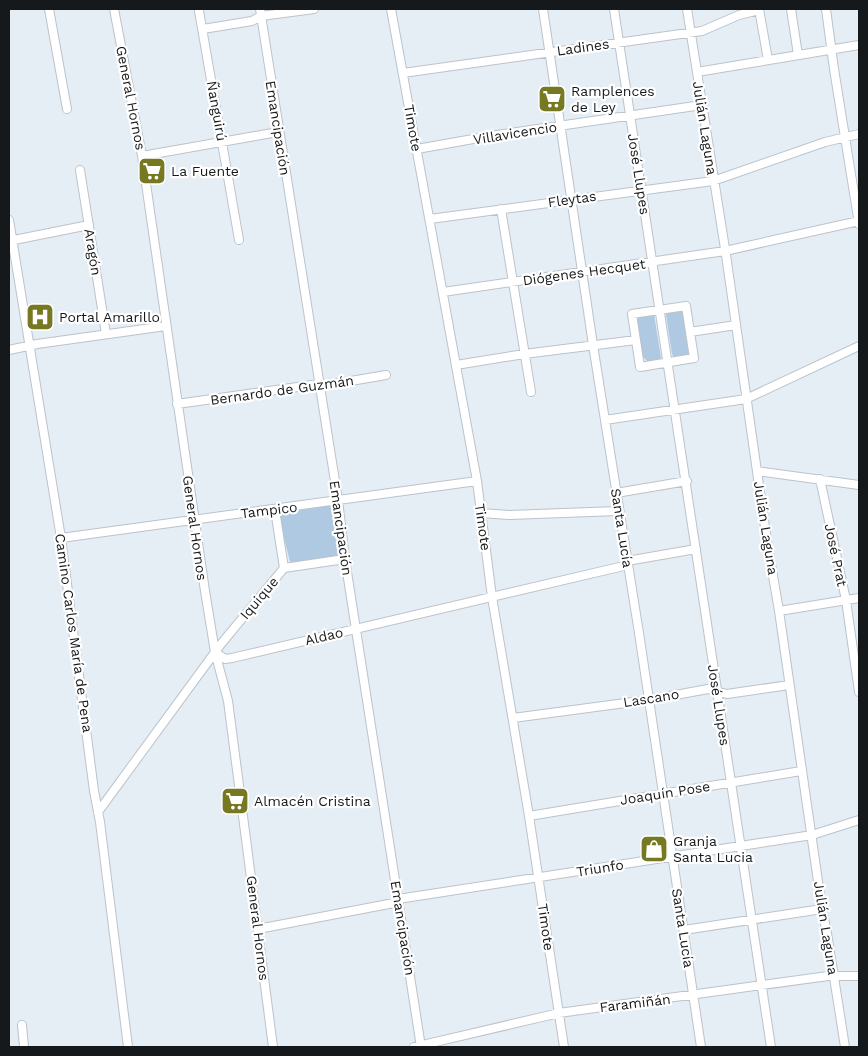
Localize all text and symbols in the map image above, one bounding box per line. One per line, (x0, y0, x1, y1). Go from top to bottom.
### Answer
street label: Ladines (556, 35, 610, 59)
street label: General Hornos (113, 45, 149, 151)
street label: Emancipación (263, 79, 293, 177)
street label: Ñanguirú (204, 80, 230, 142)
street label: Julián Laguna (690, 80, 720, 176)
place label: Ramplences de Ley (571, 83, 655, 115)
supermarket icon: Ramplences de Ley (537, 84, 567, 114)
street label: Timote (401, 103, 425, 153)
street label: Villavicencio (472, 118, 558, 148)
street label: José Llupes (625, 132, 653, 216)
supermarket icon: La Fuente (137, 156, 167, 186)
place label: La Fuente (171, 163, 239, 179)
street label: Fleytas (547, 188, 597, 210)
street label: Aragón (81, 227, 105, 277)
street label: Diógenes Hecquet (522, 255, 647, 289)
hospital icon: Portal Amarillo (25, 302, 55, 332)
place label: Portal Amarillo (59, 309, 160, 325)
street label: Bernardo de Guzmán (209, 372, 355, 408)
street label: General Hornos (180, 475, 210, 581)
street label: Emancipación (326, 479, 356, 577)
street label: Julián Laguna (751, 480, 781, 576)
street label: Santa Lucía (608, 487, 636, 569)
street label: Tampico (240, 499, 298, 521)
street label: Timote (472, 502, 494, 552)
street label: José Prat (822, 522, 851, 588)
street label: Camino Carlos María de Pena (52, 532, 96, 734)
street label: Iquique (237, 573, 281, 623)
street label: Aldao (303, 624, 345, 648)
street label: José Llupes (705, 663, 733, 747)
street label: Lascano (622, 686, 680, 710)
street label: Joaquín Pose (619, 778, 711, 808)
supermarket icon: Almacén Cristina (220, 786, 250, 816)
place label: Almacén Cristina (254, 793, 371, 809)
place label: Granja Santa Lucia (673, 833, 753, 865)
shop icon: Granja Santa Lucia (639, 834, 669, 864)
street label: Triunfo (575, 856, 625, 880)
street label: General Hornos (244, 875, 272, 981)
street label: Emancipación (388, 879, 418, 977)
street label: Julián Laguna (811, 880, 841, 976)
street label: Santa Lucía (669, 887, 697, 969)
street label: Timote (535, 902, 557, 952)
street label: Faramiñán (599, 991, 671, 1015)

